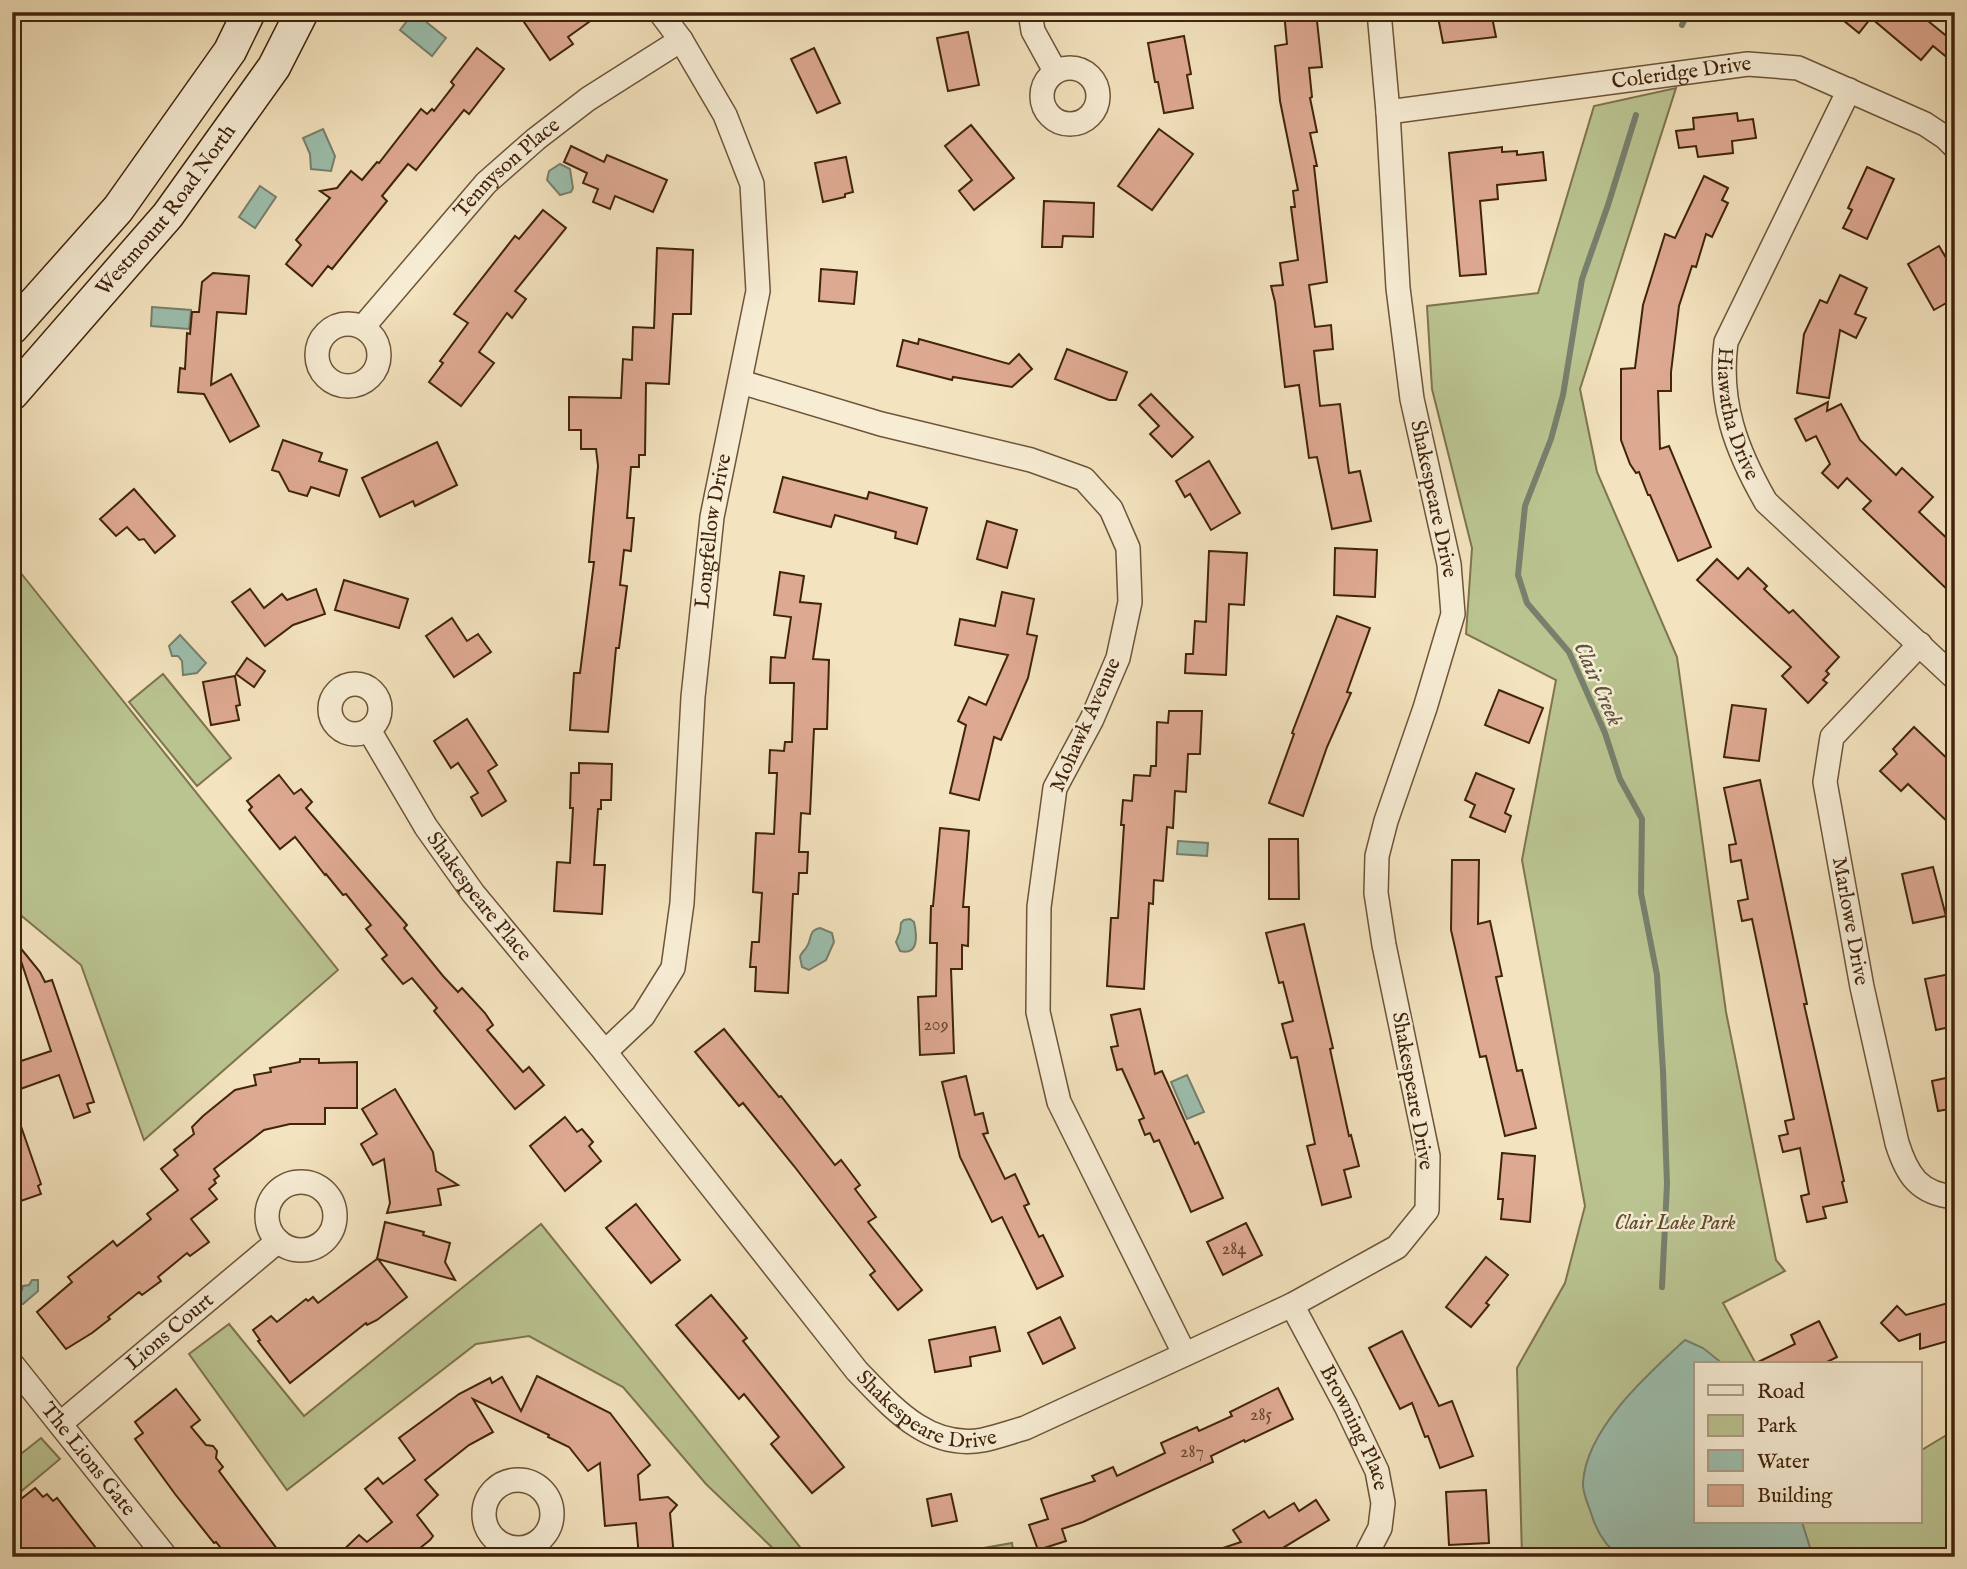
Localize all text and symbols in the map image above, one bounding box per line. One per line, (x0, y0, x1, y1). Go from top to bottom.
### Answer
street label: Coleridge Drive (1610, 50, 1753, 96)
street label: Tennyson Place (448, 112, 566, 224)
street label: Westmount Road North (90, 119, 242, 302)
street label: Hiawatha Drive (1710, 347, 1766, 485)
street label: Shakespeare Drive (1403, 418, 1463, 580)
street label: Longfellow Drive (689, 451, 738, 610)
water label: Clair Creek (1567, 637, 1629, 731)
street label: Mohawk Avenue (1044, 653, 1128, 796)
street label: Shakespeare Place (420, 827, 538, 967)
street label: Marlowe Drive (1825, 855, 1875, 988)
street label: Shakespeare Drive (1385, 1010, 1439, 1173)
house number: 209 (923, 1014, 949, 1037)
park label: Clair Lake Park (1614, 1210, 1736, 1237)
house number: 284 (1222, 1238, 1246, 1261)
street label: Lions Court (120, 1287, 219, 1376)
street label: Browning Place (1313, 1360, 1394, 1493)
legend (1694, 1362, 1922, 1524)
street label: Shakespeare Drive (850, 1365, 1000, 1455)
text: Road (1757, 1379, 1805, 1406)
street label: The Lions Gate (34, 1397, 142, 1522)
house number: 285 (1250, 1404, 1272, 1427)
text: Park (1757, 1413, 1798, 1440)
house number: 287 (1180, 1441, 1204, 1464)
text: Water (1757, 1449, 1810, 1476)
text: Building (1757, 1483, 1833, 1510)

